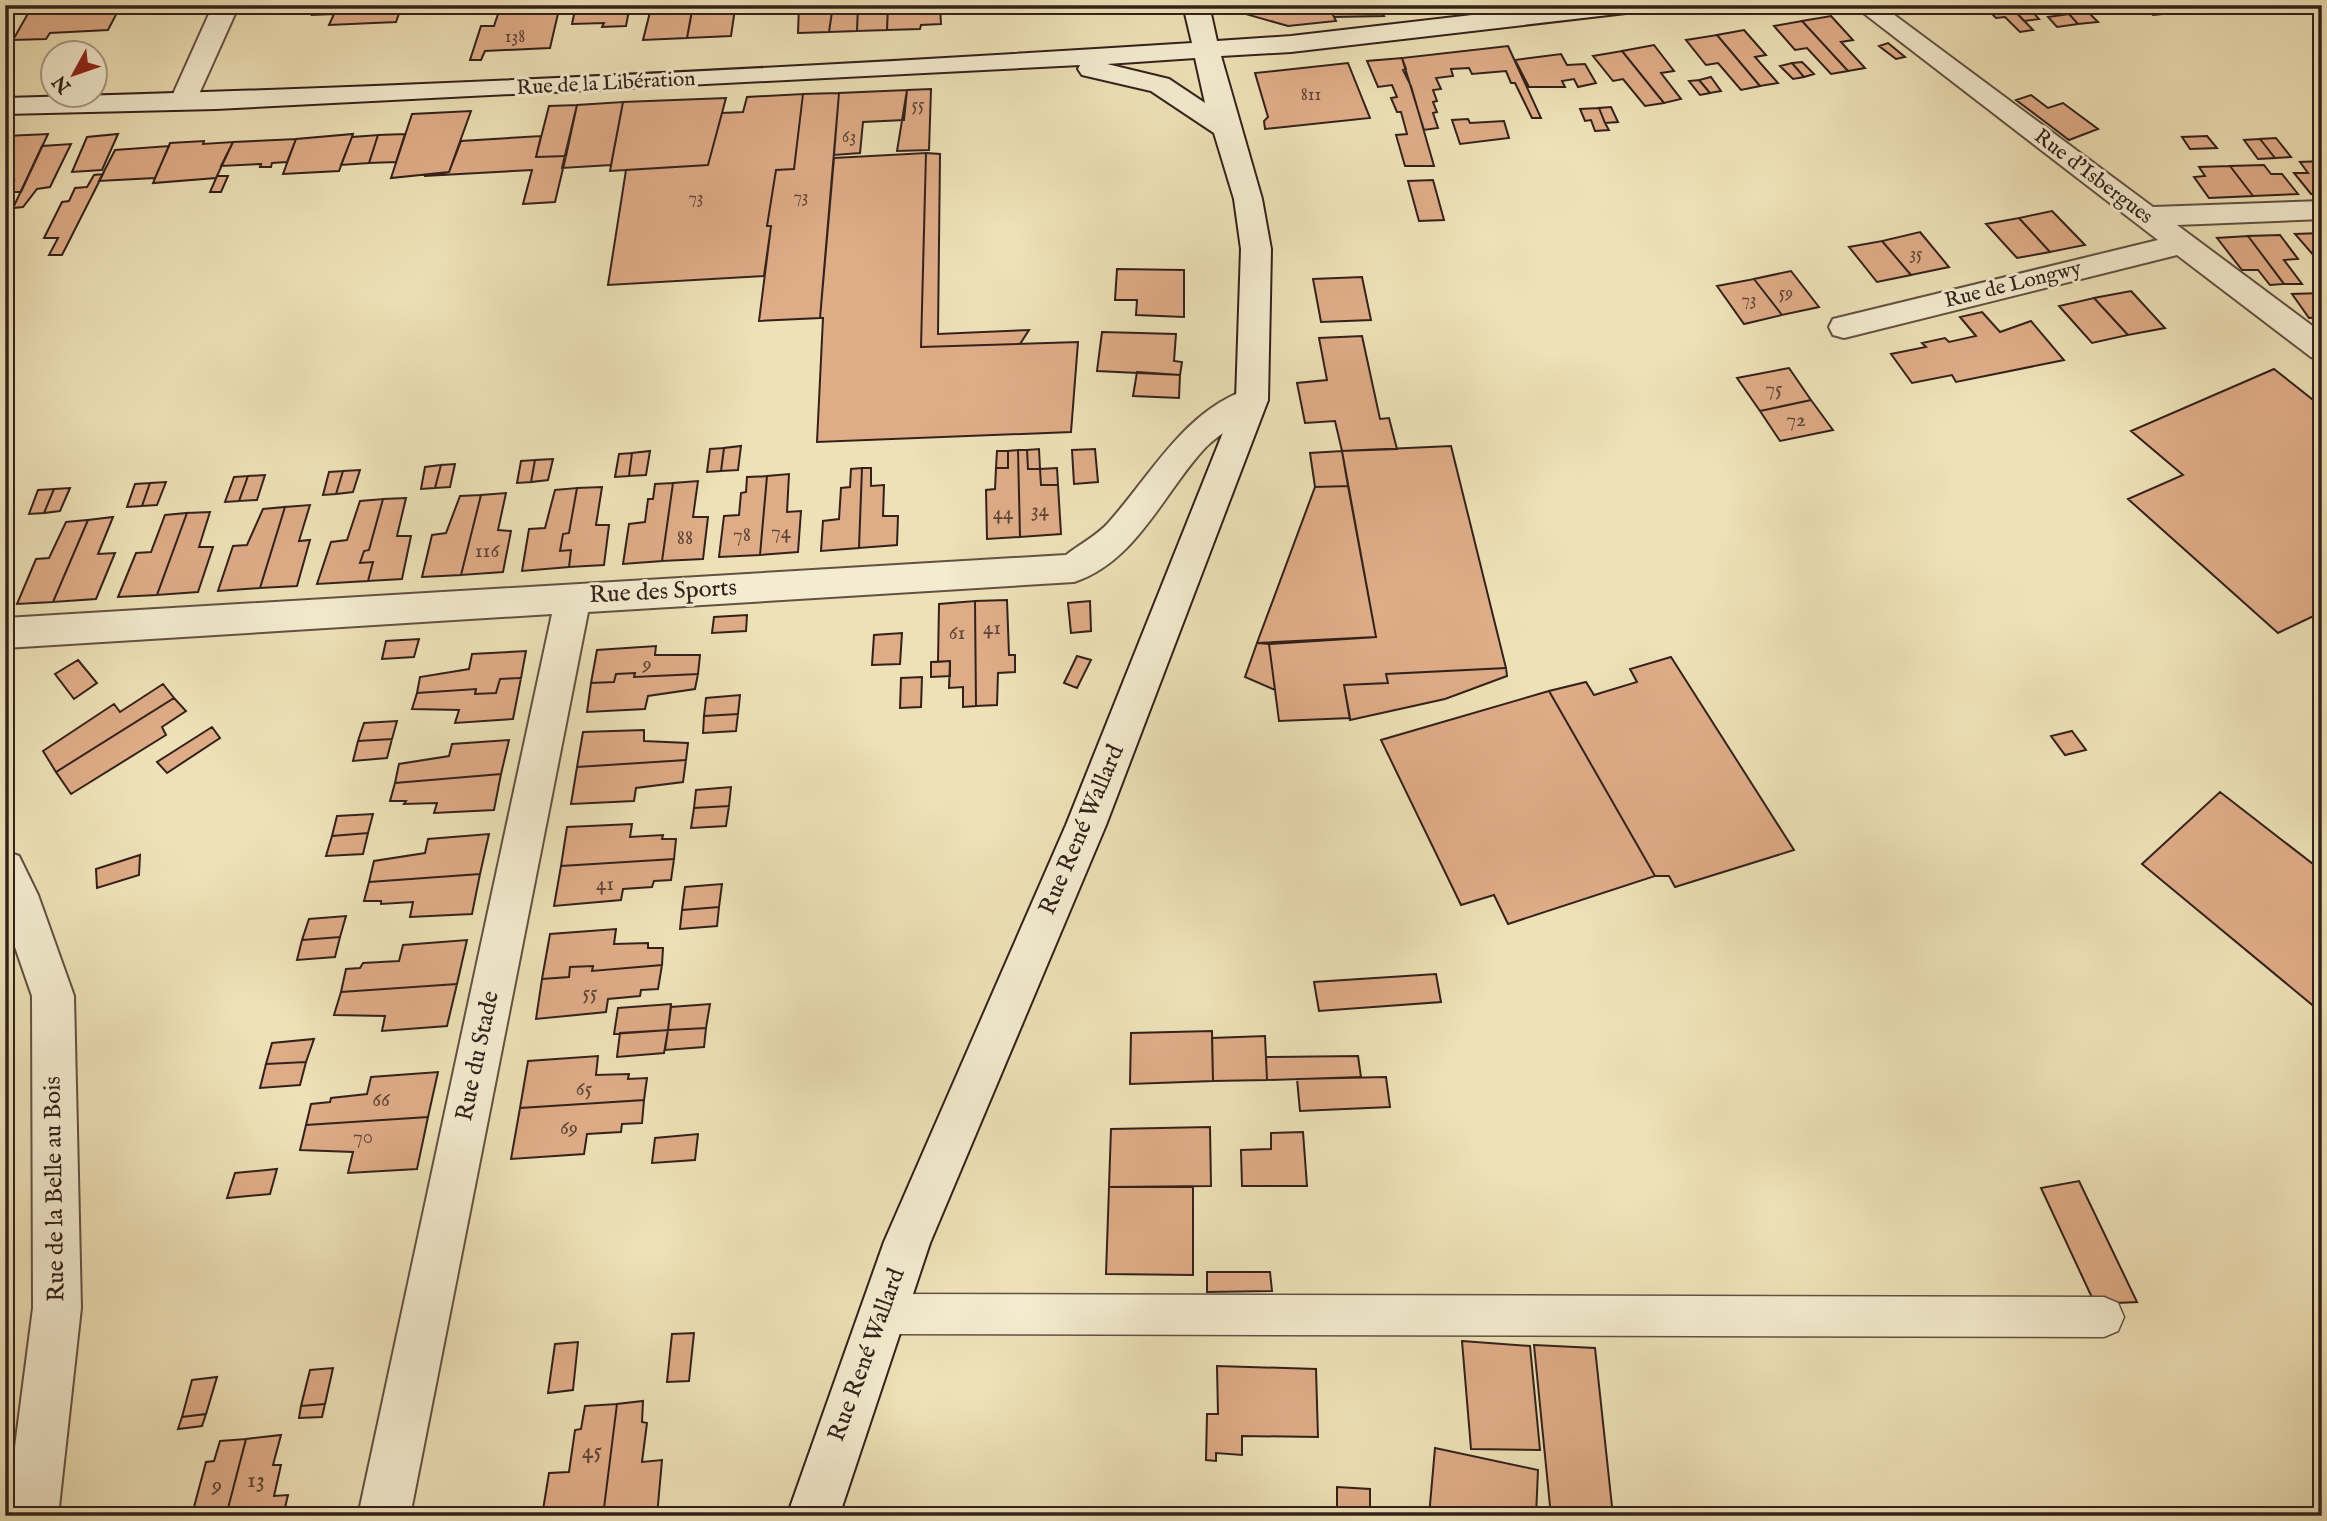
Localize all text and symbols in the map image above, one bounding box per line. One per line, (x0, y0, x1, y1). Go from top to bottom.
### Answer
house number: 138 (505, 26, 525, 49)
north arrow (38, 38, 108, 108)
street label: Rue de la Libération (516, 66, 696, 102)
text: N (48, 69, 78, 98)
house number: 811 (1301, 84, 1321, 107)
house number: 55 (911, 94, 925, 117)
street label: Rue d'Isbergues (2028, 123, 2158, 231)
house number: 63 (842, 126, 856, 149)
house number: 73 (793, 186, 809, 209)
house number: 73 (688, 187, 704, 210)
house number: 35 (1909, 243, 1923, 266)
street label: Rue de Longwy (1942, 255, 2085, 315)
house number: 59 (1779, 282, 1793, 305)
house number: 73 (1741, 289, 1757, 312)
house number: 75 (1765, 376, 1783, 403)
house number: 72 (1786, 407, 1806, 434)
house number: 34 (1031, 497, 1050, 524)
house number: 44 (993, 500, 1014, 527)
house number: 74 (771, 519, 792, 546)
house number: 78 (733, 522, 751, 549)
house number: 88 (677, 525, 693, 552)
house number: 116 (475, 538, 500, 565)
street label: Rue des Sports (588, 573, 738, 611)
house number: 41 (983, 615, 1001, 642)
house number: 61 (949, 620, 965, 647)
house number: 9 (641, 651, 652, 678)
street label: Rue René Wallard (1032, 740, 1132, 920)
house number: 41 (596, 871, 614, 898)
house number: 55 (582, 980, 598, 1007)
street label: Rue du Stade (449, 988, 507, 1124)
street label: Rue de la Belle au Bois (38, 1076, 72, 1302)
house number: 65 (576, 1076, 593, 1103)
house number: 66 (372, 1087, 391, 1114)
house number: 69 (560, 1115, 578, 1142)
house number: 70 (353, 1124, 373, 1151)
street label: Rue René Wallard (821, 1264, 913, 1446)
house number: 45 (582, 1436, 602, 1467)
house number: 13 (247, 1465, 265, 1496)
house number: 9 (211, 1470, 222, 1501)

